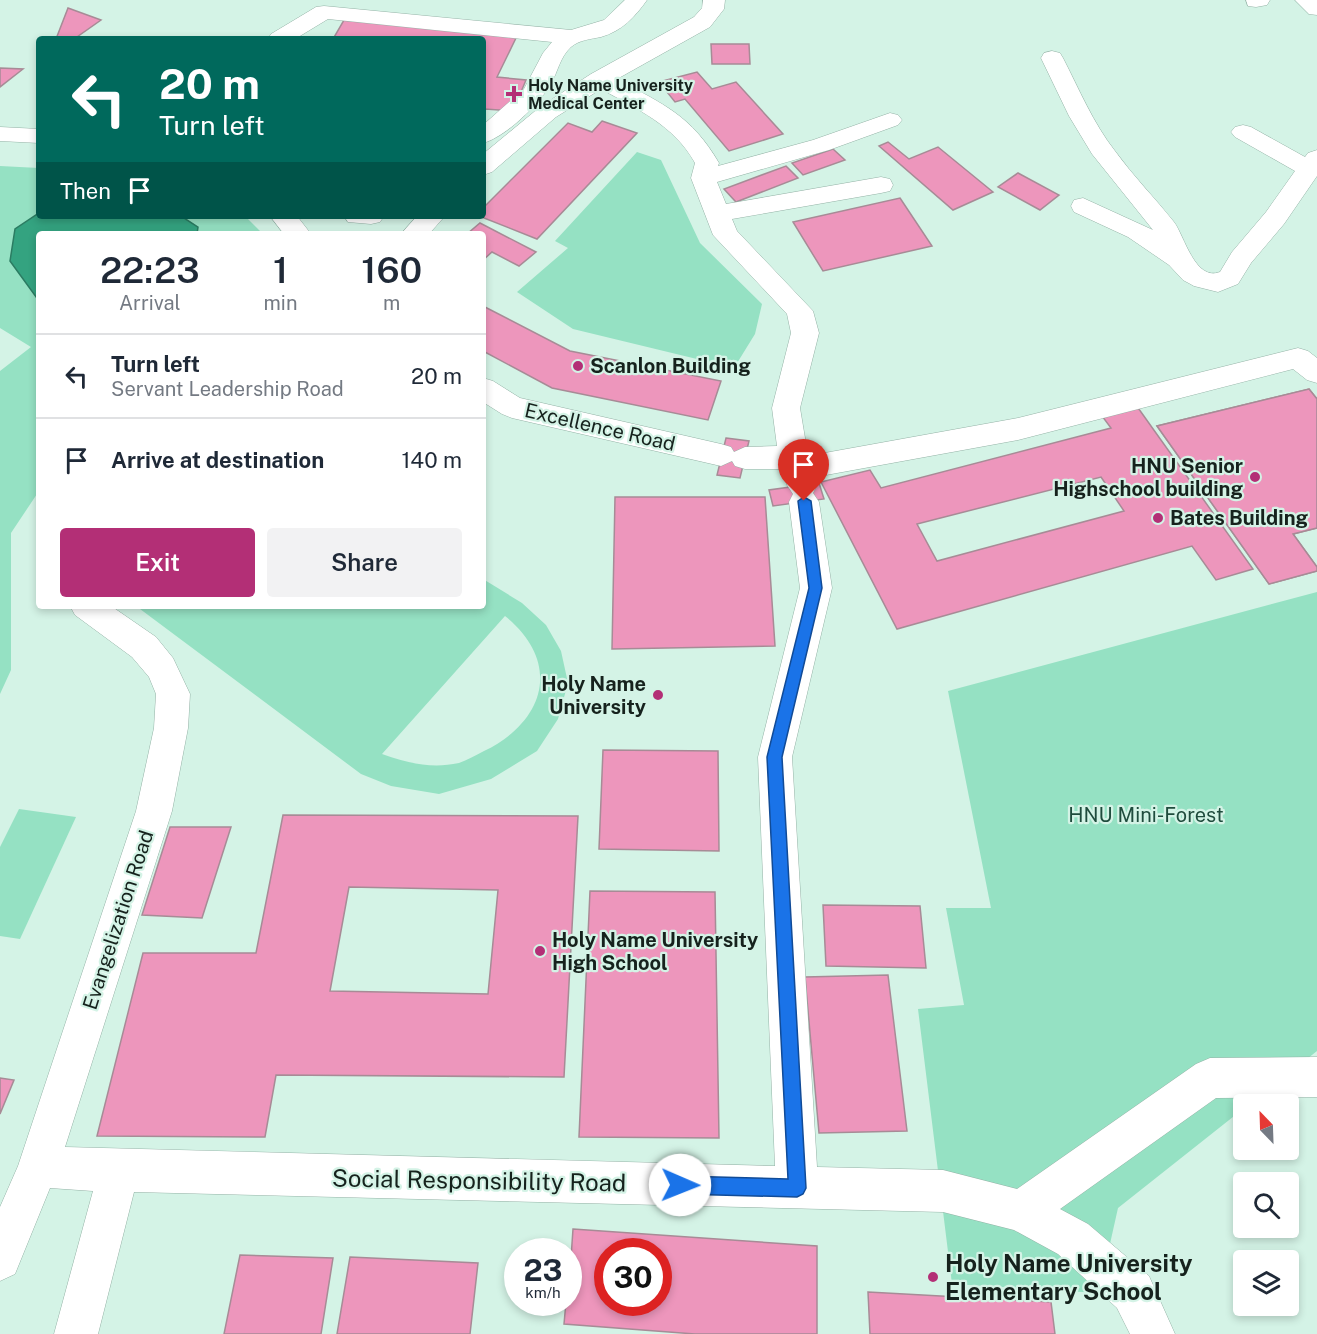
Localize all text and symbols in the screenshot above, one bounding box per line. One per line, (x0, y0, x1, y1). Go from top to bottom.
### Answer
text: 20 m (159, 59, 260, 108)
icon: left (60, 60, 138, 138)
place label: Holy Name University Medical Center (528, 76, 693, 113)
marker: Holy Name University Medical Center (505, 85, 523, 103)
text: Turn left (159, 109, 265, 141)
icon: arrive (123, 174, 156, 207)
text: Then (60, 178, 111, 204)
text: 22:23 (100, 249, 200, 291)
text: 1 (273, 249, 288, 291)
text: 160 (361, 249, 422, 291)
text: Arrival (119, 291, 181, 315)
text: min (264, 291, 297, 315)
text: m (383, 291, 400, 315)
text: Turn left (111, 351, 200, 377)
place label: Scanlon Building (590, 354, 751, 378)
marker: Scanlon Building (571, 359, 585, 373)
icon: left (60, 360, 93, 393)
text: 20 m (411, 363, 462, 389)
text: Servant Leadership Road (111, 377, 344, 401)
street label: Excellence Road (522, 398, 678, 456)
pin (778, 439, 829, 501)
icon: arrive (60, 444, 93, 477)
text: Arrive at destination (111, 447, 324, 473)
text: 140 m (401, 447, 462, 473)
icon: arrive (787, 448, 820, 481)
place label: HNU Senior Highschool building (1053, 454, 1243, 501)
marker: HNU Senior Highschool building (1248, 470, 1262, 484)
place label: Bates Building (1170, 506, 1309, 530)
marker: Bates Building (1151, 511, 1165, 525)
button: Exit (60, 528, 255, 597)
button: Share (267, 528, 462, 597)
place label: Holy Name University (541, 672, 646, 719)
marker: Holy Name University (651, 688, 665, 702)
park label: HNU Mini-Forest (1068, 803, 1224, 827)
street label: Evangelization Road (78, 827, 158, 1013)
place label: Holy Name University High School (552, 928, 758, 975)
marker: Holy Name University High School (533, 944, 547, 958)
north arrow (1233, 1094, 1299, 1160)
map controls (1233, 1094, 1299, 1316)
position arrow (648, 1153, 712, 1217)
street label: Social Responsibility Road (332, 1163, 626, 1197)
button: search (1233, 1172, 1299, 1238)
speed limit sign: 30 (594, 1238, 672, 1316)
place label: Holy Name University Elementary School (945, 1249, 1193, 1305)
button: layers (1233, 1250, 1299, 1316)
text: 23 (523, 1252, 563, 1288)
marker: Holy Name University Elementary School (926, 1270, 940, 1284)
text: km/h (525, 1284, 561, 1301)

